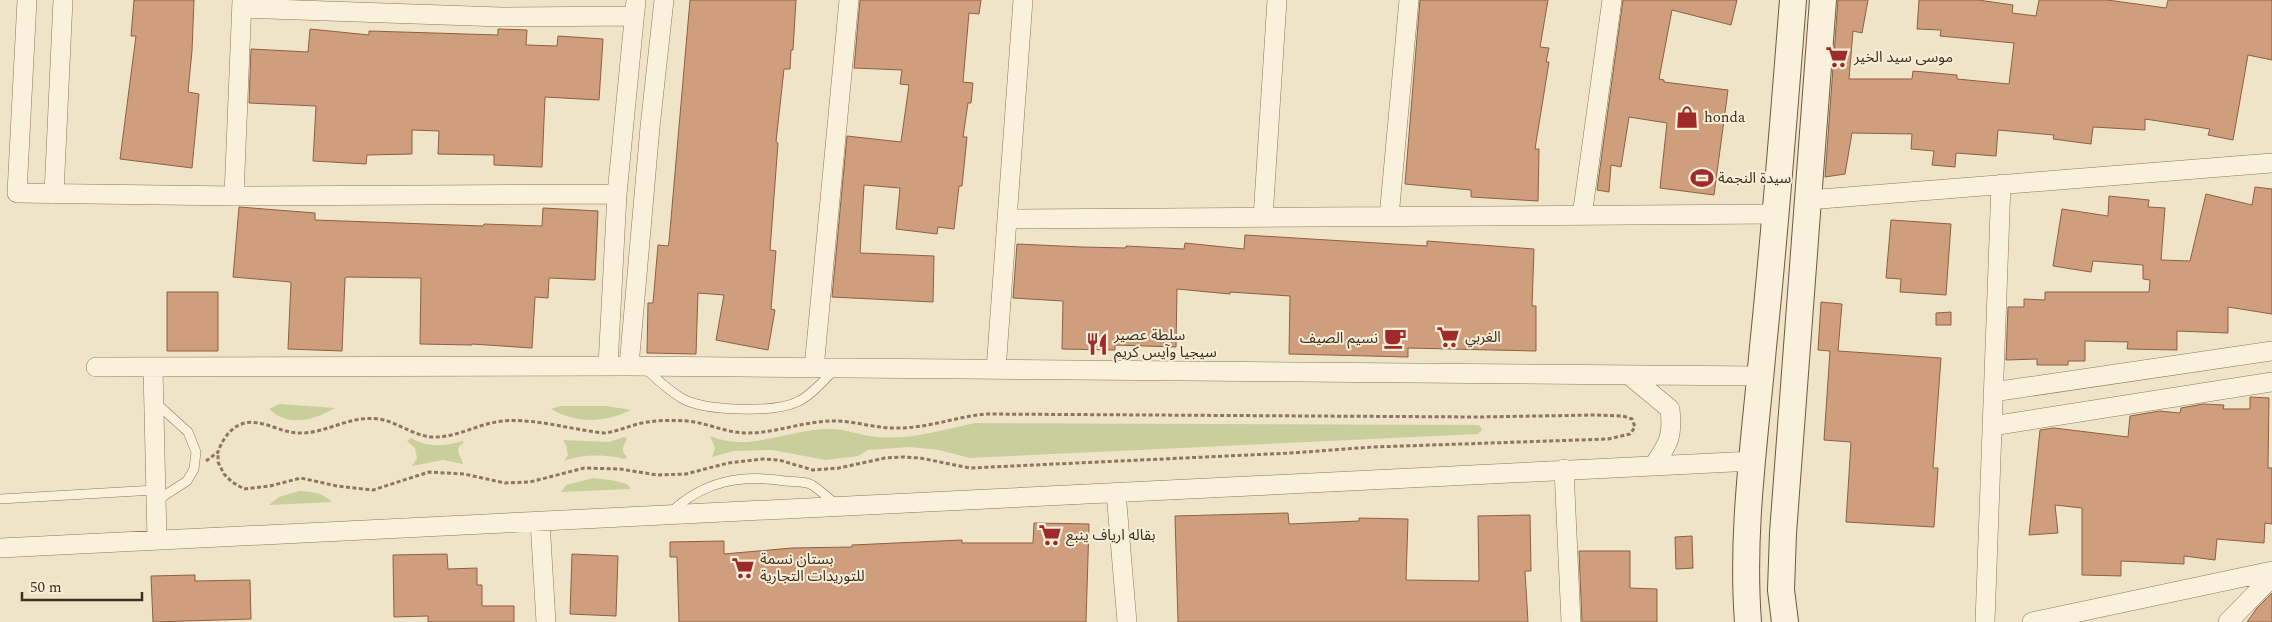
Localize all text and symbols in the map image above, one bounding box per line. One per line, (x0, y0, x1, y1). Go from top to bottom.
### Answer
supermarket icon: موسى سيد الخير (1824, 44, 1850, 70)
place label: موسى سيد الخير (1853, 46, 1953, 69)
shop icon: honda (1674, 104, 1700, 130)
place label: honda (1704, 106, 1746, 129)
sports icon: سيدة النجمة (1689, 165, 1715, 191)
place label: سيدة النجمة (1718, 167, 1792, 190)
place label: سلطة عصير سيجيا وآيس كريم (1113, 324, 1217, 364)
supermarket icon: الغربي (1435, 324, 1461, 350)
cafe icon: نسيم الصيف (1382, 325, 1408, 351)
place label: الغربي (1465, 326, 1501, 349)
place label: نسيم الصيف (1300, 327, 1378, 350)
restaurant icon: سلطة عصير سيجيا وآيس كريم (1084, 331, 1110, 357)
supermarket icon: بقاله ارياف ينبع (1037, 522, 1063, 548)
place label: بقاله ارياف ينبع (1066, 524, 1155, 547)
place label: بستان نسمة للتوريدات التجارية (760, 548, 865, 588)
supermarket icon: بستان نسمة للتوريدات التجارية (730, 555, 756, 581)
scale bar (22, 570, 142, 602)
text: 50 m (30, 576, 62, 599)

